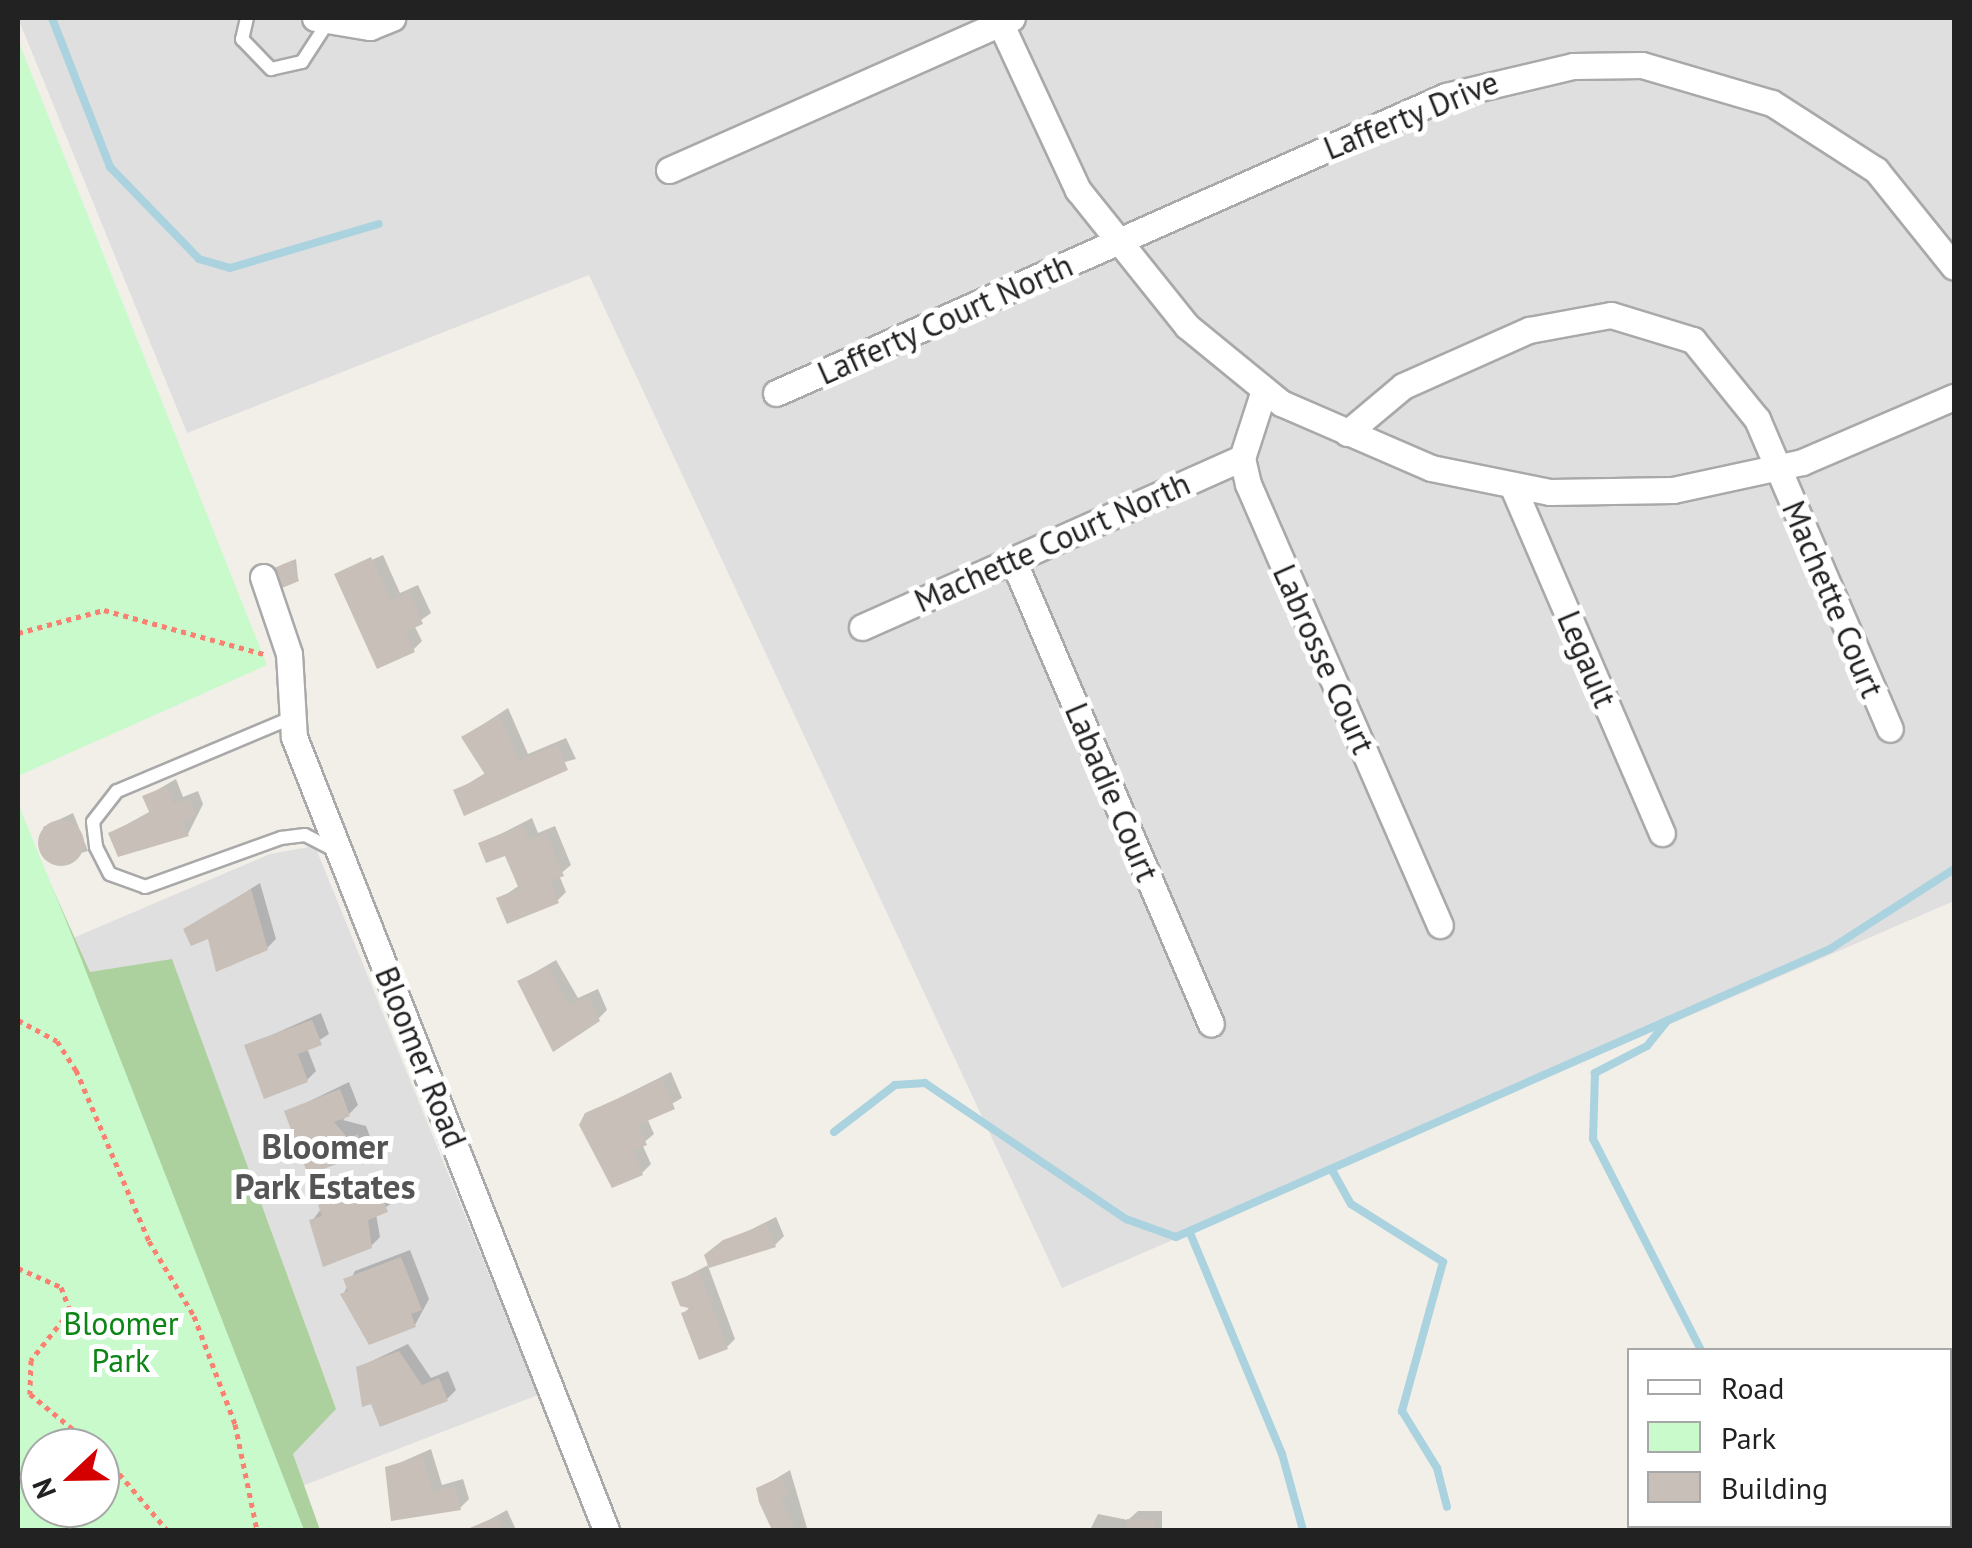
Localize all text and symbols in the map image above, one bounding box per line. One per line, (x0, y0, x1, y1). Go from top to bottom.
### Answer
street label: Lafferty Drive (1318, 62, 1504, 168)
street label: Lafferty Court North (811, 245, 1079, 393)
street label: Machette Court North (908, 464, 1196, 620)
street label: Machette Court (1774, 495, 1892, 703)
street label: Labrosse Court (1265, 558, 1383, 760)
street label: Legault (1550, 605, 1624, 713)
street label: Labadie Court (1057, 697, 1167, 887)
street label: Bloomer Road (367, 961, 475, 1153)
district label: Bloomer Park Estates (234, 1125, 416, 1207)
park label: Bloomer Park (63, 1305, 179, 1380)
legend (1627, 1348, 1952, 1528)
text: Road (1721, 1368, 1785, 1407)
text: Park (1721, 1418, 1776, 1457)
north arrow (20, 1428, 120, 1528)
text: Building (1721, 1468, 1828, 1507)
text: N (23, 1473, 64, 1504)

